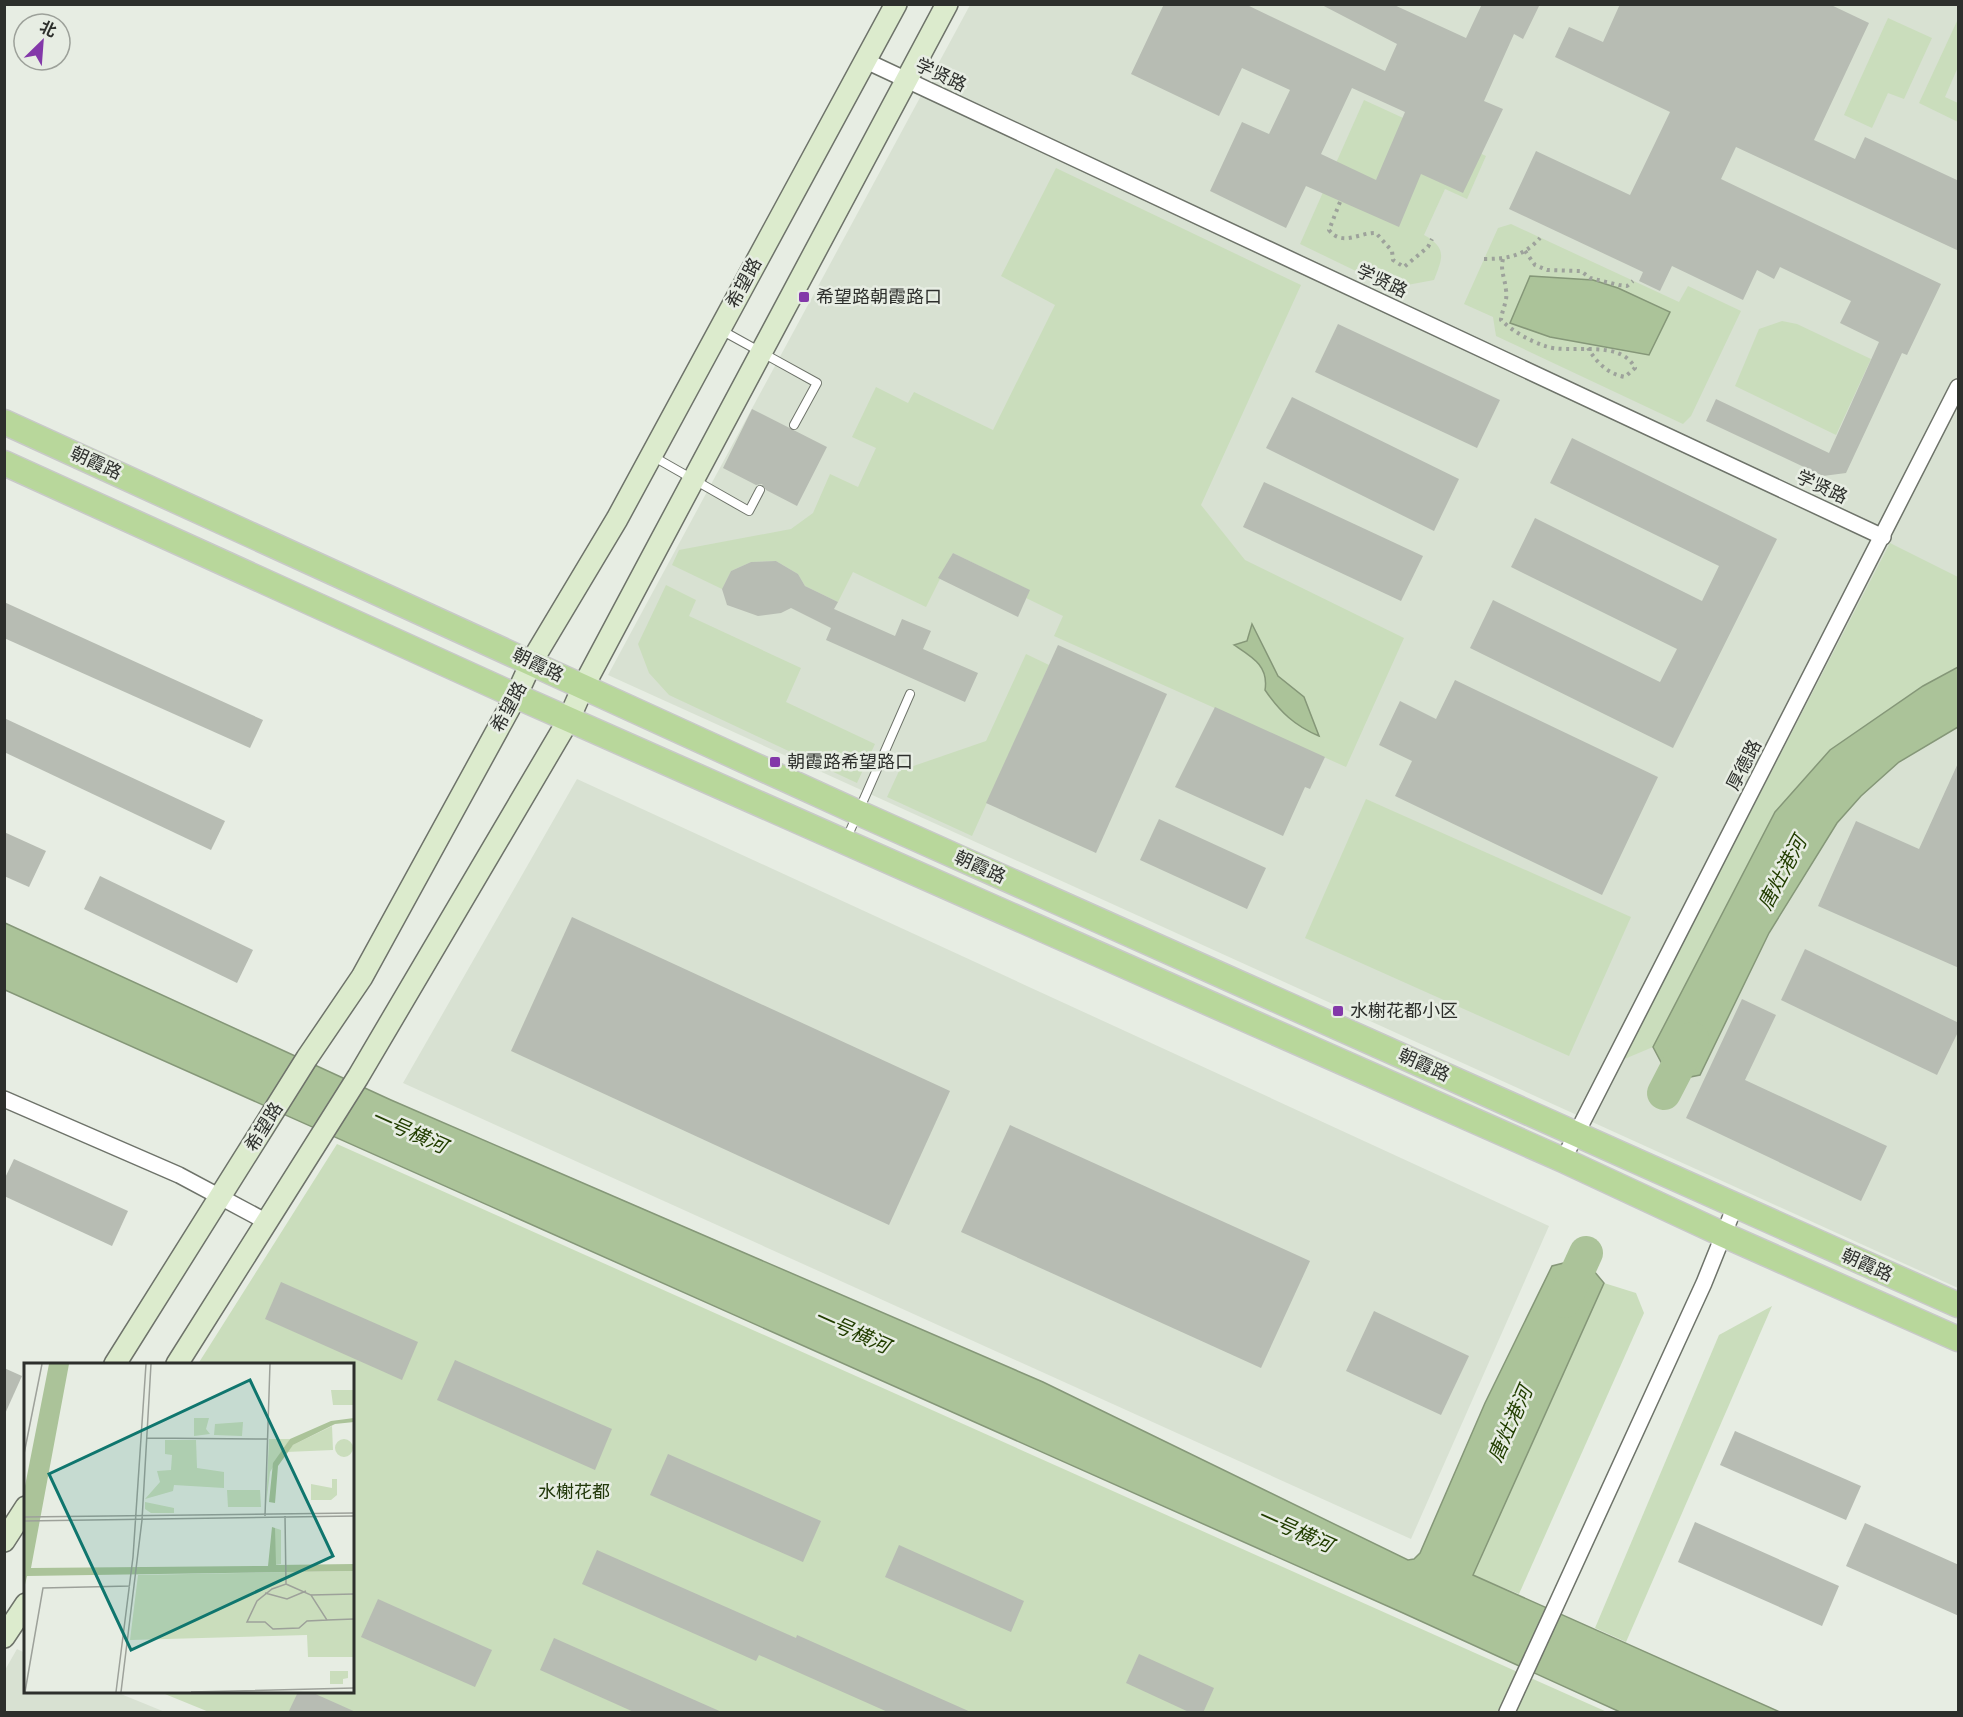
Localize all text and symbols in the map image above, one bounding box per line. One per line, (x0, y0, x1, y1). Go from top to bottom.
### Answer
north arrow (12, 12, 72, 72)
text: 北 (37, 17, 59, 41)
street label: 学贤路 (912, 54, 970, 96)
street label: 希望路 (722, 254, 766, 312)
street label: 学贤路 (1353, 260, 1411, 302)
place label: 希望路朝霞路口 (816, 286, 942, 308)
marker: 希望路朝霞路口 (797, 290, 811, 304)
street label: 朝霞路 (67, 442, 125, 484)
street label: 学贤路 (1793, 466, 1851, 508)
street label: 朝霞路 (509, 643, 567, 687)
street label: 希望路 (487, 678, 531, 736)
street label: 厚德路 (1722, 736, 1766, 794)
place label: 朝霞路希望路口 (787, 751, 913, 773)
marker: 朝霞路希望路口 (768, 755, 782, 769)
water label: 唐灶港河 (1753, 829, 1813, 914)
street label: 朝霞路 (951, 846, 1009, 888)
place label: 水榭花都小区 (1350, 1000, 1458, 1022)
marker: 水榭花都小区 (1331, 1004, 1345, 1018)
street label: 朝霞路 (1395, 1044, 1453, 1086)
street label: 希望路 (240, 1098, 288, 1156)
water label: 一号横河 (368, 1104, 454, 1160)
street label: 朝霞路 (1838, 1244, 1896, 1286)
water label: 一号横河 (811, 1304, 897, 1360)
inset map (24, 1363, 354, 1693)
water label: 唐灶港河 (1483, 1379, 1539, 1465)
park label: 水榭花都 (538, 1481, 610, 1503)
water label: 一号横河 (1254, 1503, 1340, 1559)

